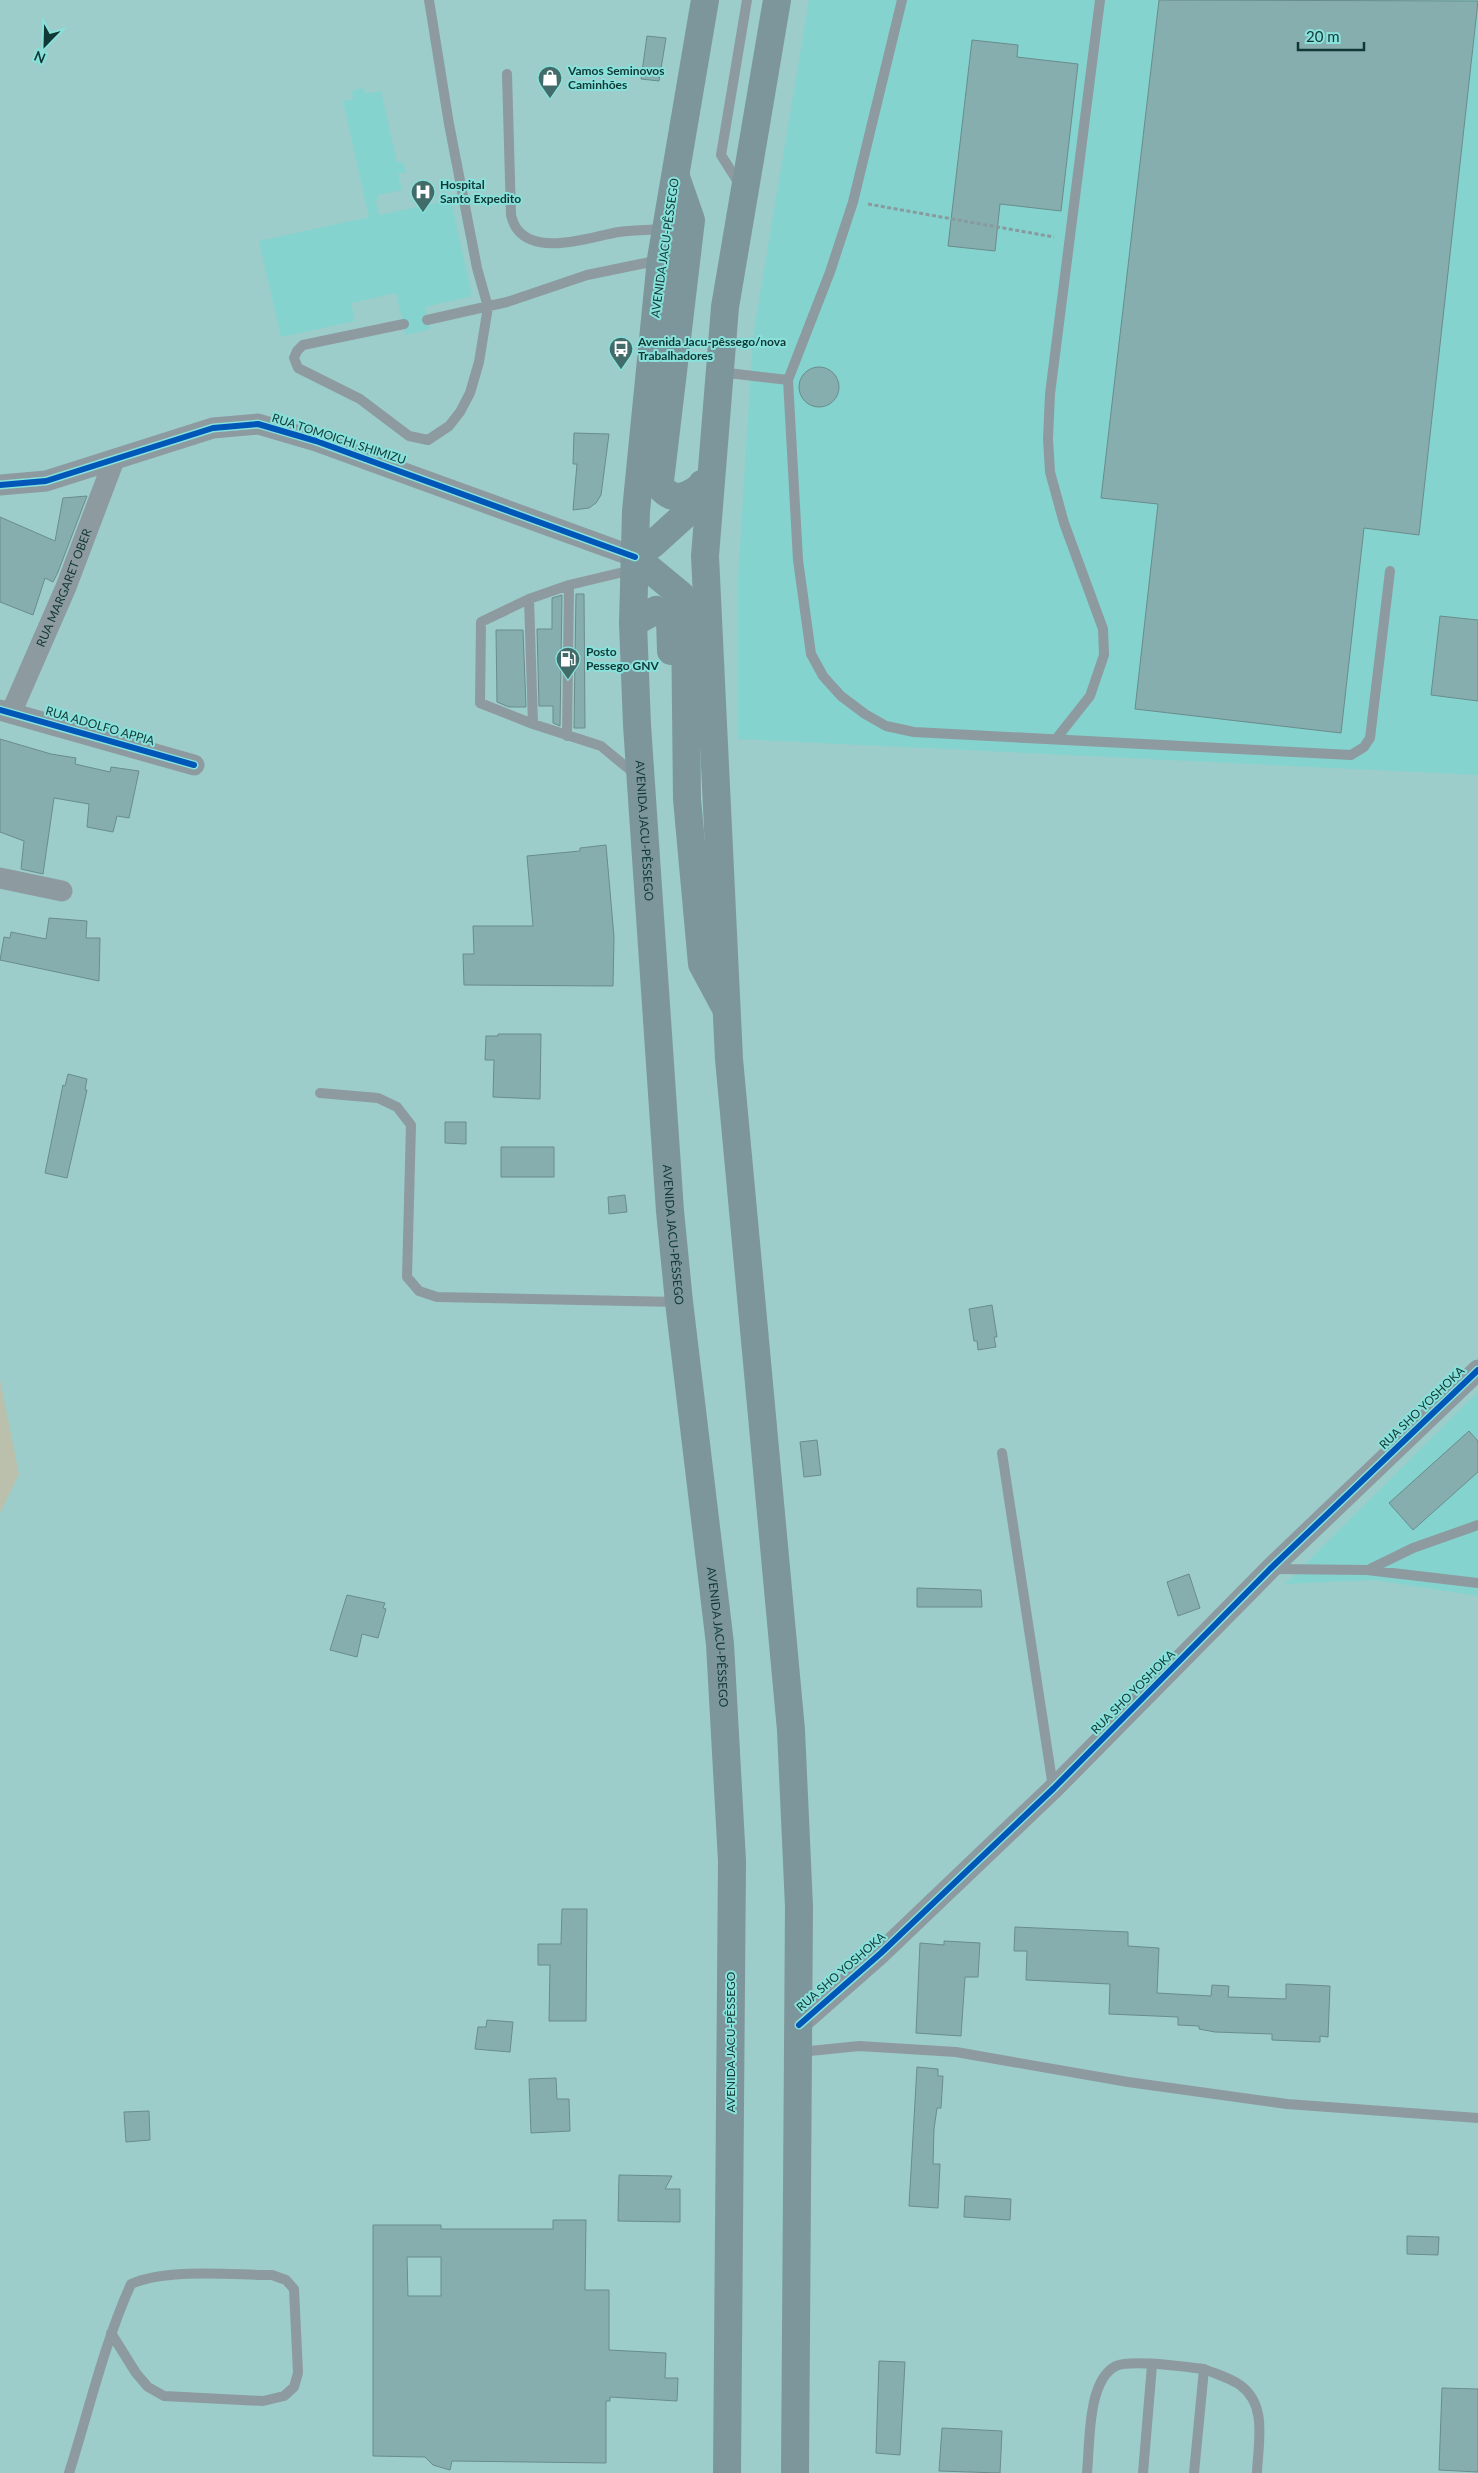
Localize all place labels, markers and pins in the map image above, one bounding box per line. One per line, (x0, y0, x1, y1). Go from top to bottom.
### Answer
place label: Vamos Seminovos Caminhões (567, 63, 665, 92)
shop icon: Vamos Seminovos Caminhões (537, 65, 563, 99)
place label: Hospital Santo Expedito (440, 177, 521, 206)
hospital icon: Hospital Santo Expedito (410, 179, 436, 213)
place label: Avenida Jacu-pêssego/nova Trabalhadores (637, 334, 786, 363)
bus stop icon: Avenida Jacu-pêssego/nova Trabalhadores (608, 336, 634, 370)
place label: Posto Pessego GNV (586, 644, 660, 673)
fuel station icon: Posto Pessego GNV (555, 646, 581, 680)

